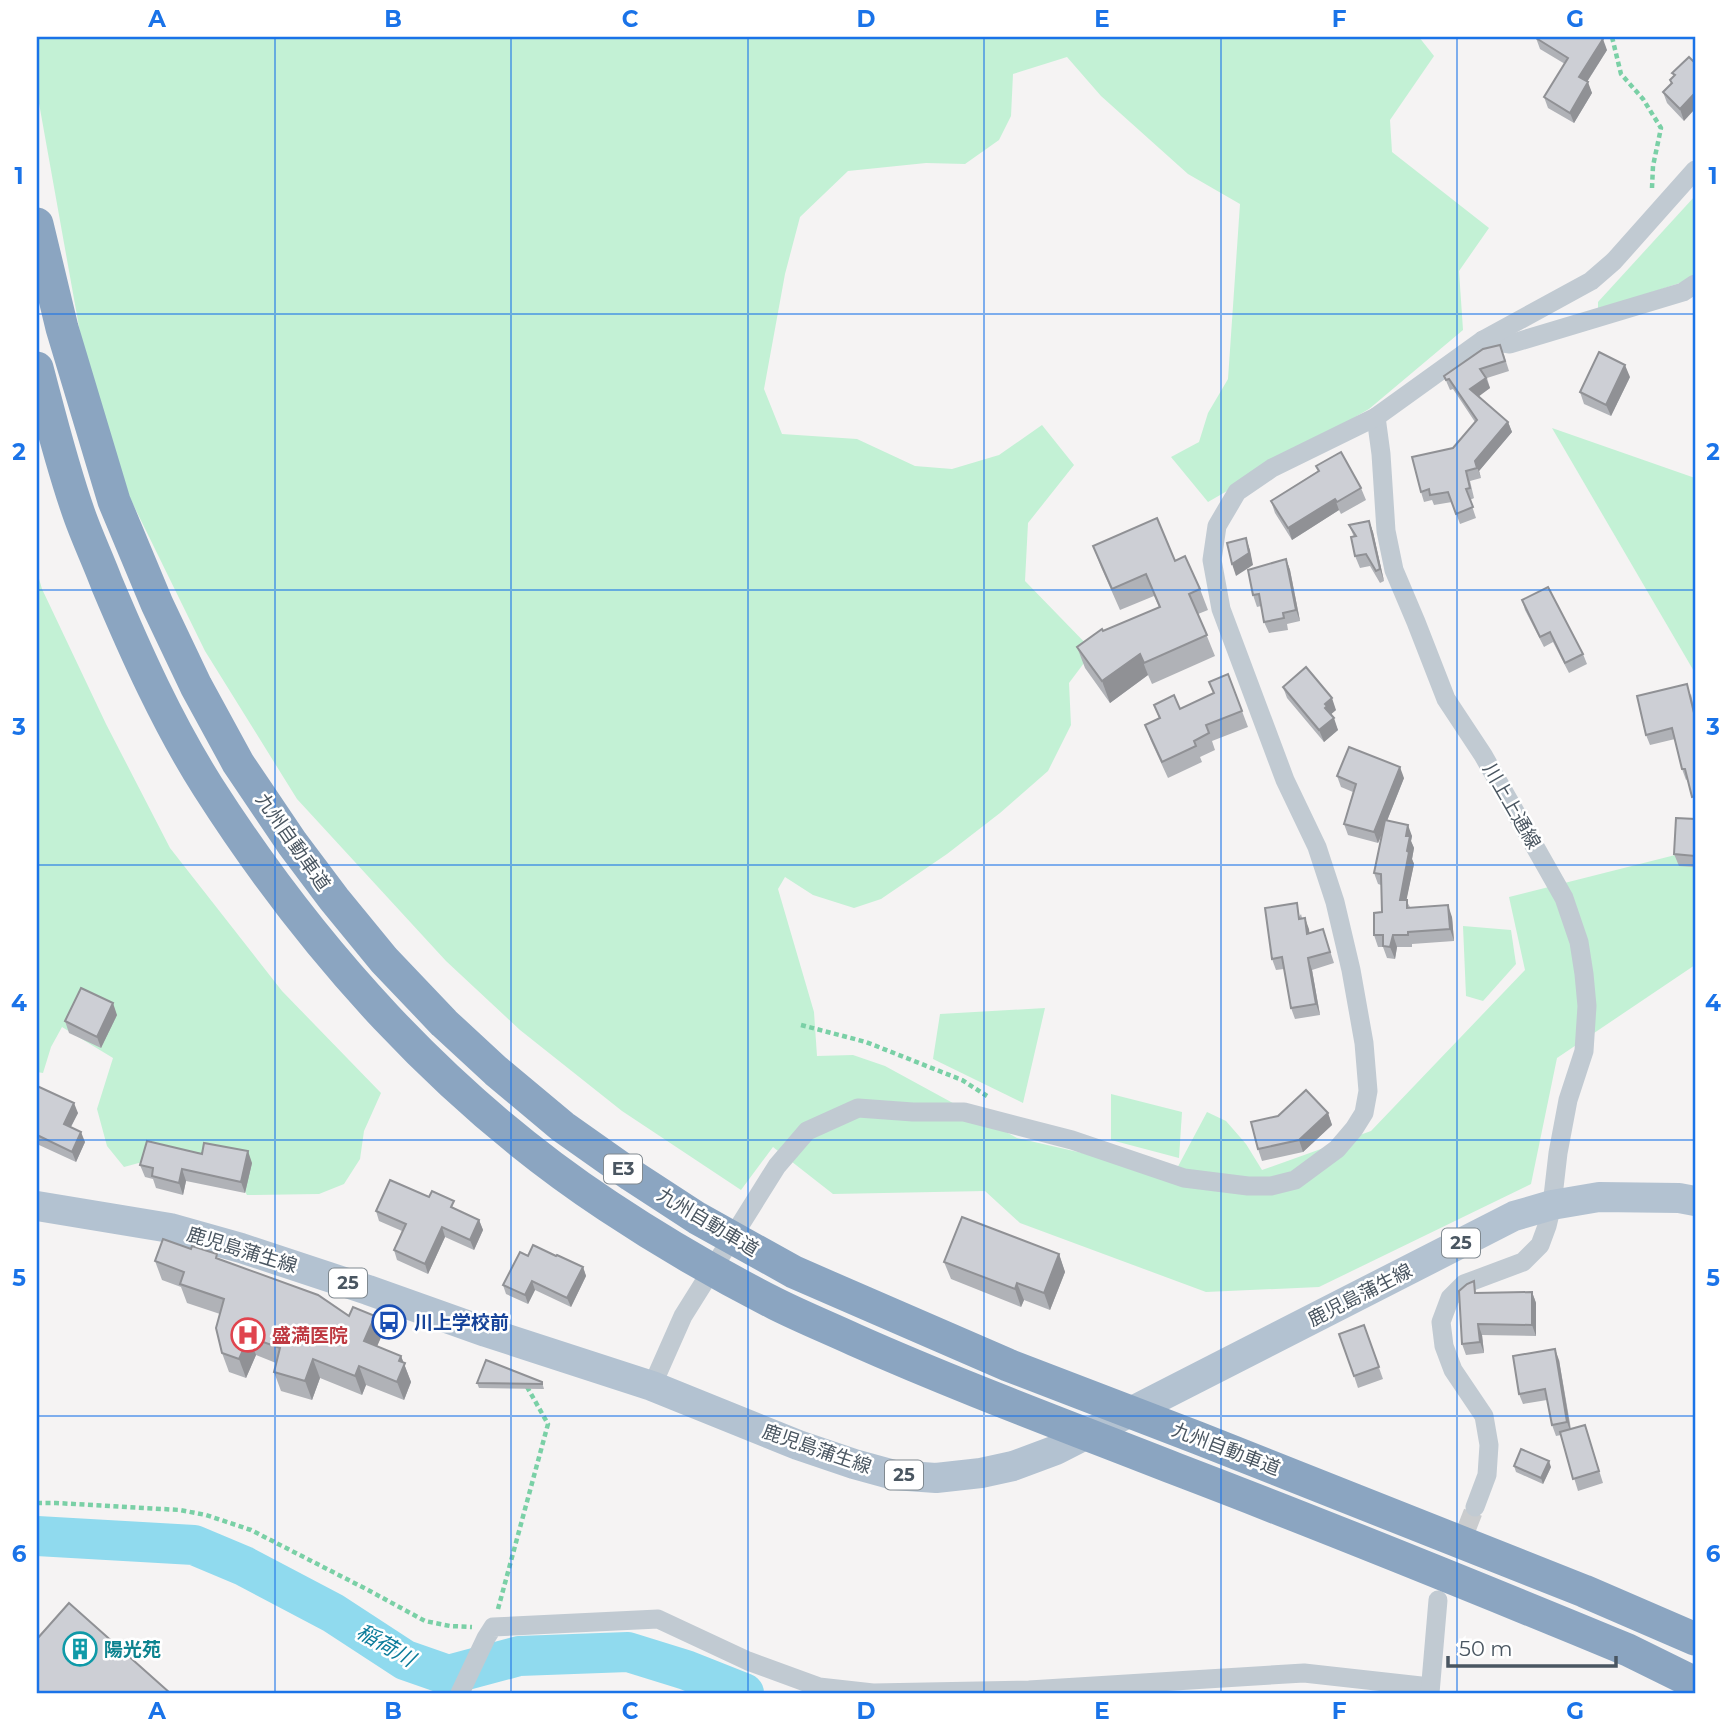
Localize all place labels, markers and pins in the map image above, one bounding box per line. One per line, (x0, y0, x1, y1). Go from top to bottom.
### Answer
bus stop icon: 川上学校前 (370, 1303, 408, 1341)
place label: 川上学校前 (414, 1311, 509, 1334)
hospital icon: 盛満医院 (229, 1316, 267, 1354)
place label: 盛満医院 (272, 1324, 348, 1347)
building icon: 陽光苑 (61, 1630, 99, 1668)
place label: 陽光苑 (104, 1638, 161, 1661)

